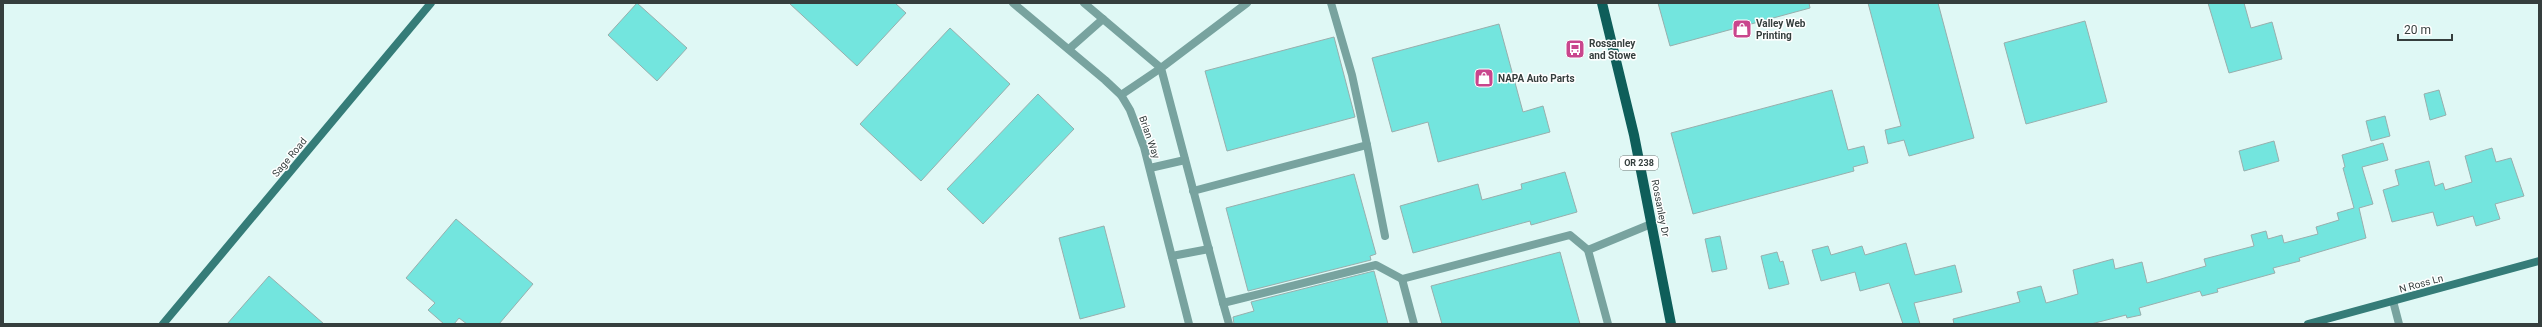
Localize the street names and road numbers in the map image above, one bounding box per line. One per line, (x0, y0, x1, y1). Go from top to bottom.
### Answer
street label: Brian Way (1137, 114, 1162, 160)
street label: Sage Road (270, 136, 309, 179)
road number: OR 238 (1620, 156, 1658, 170)
street label: Rossanley Dr (1650, 179, 1672, 238)
street label: N Ross Ln (2398, 272, 2444, 295)

